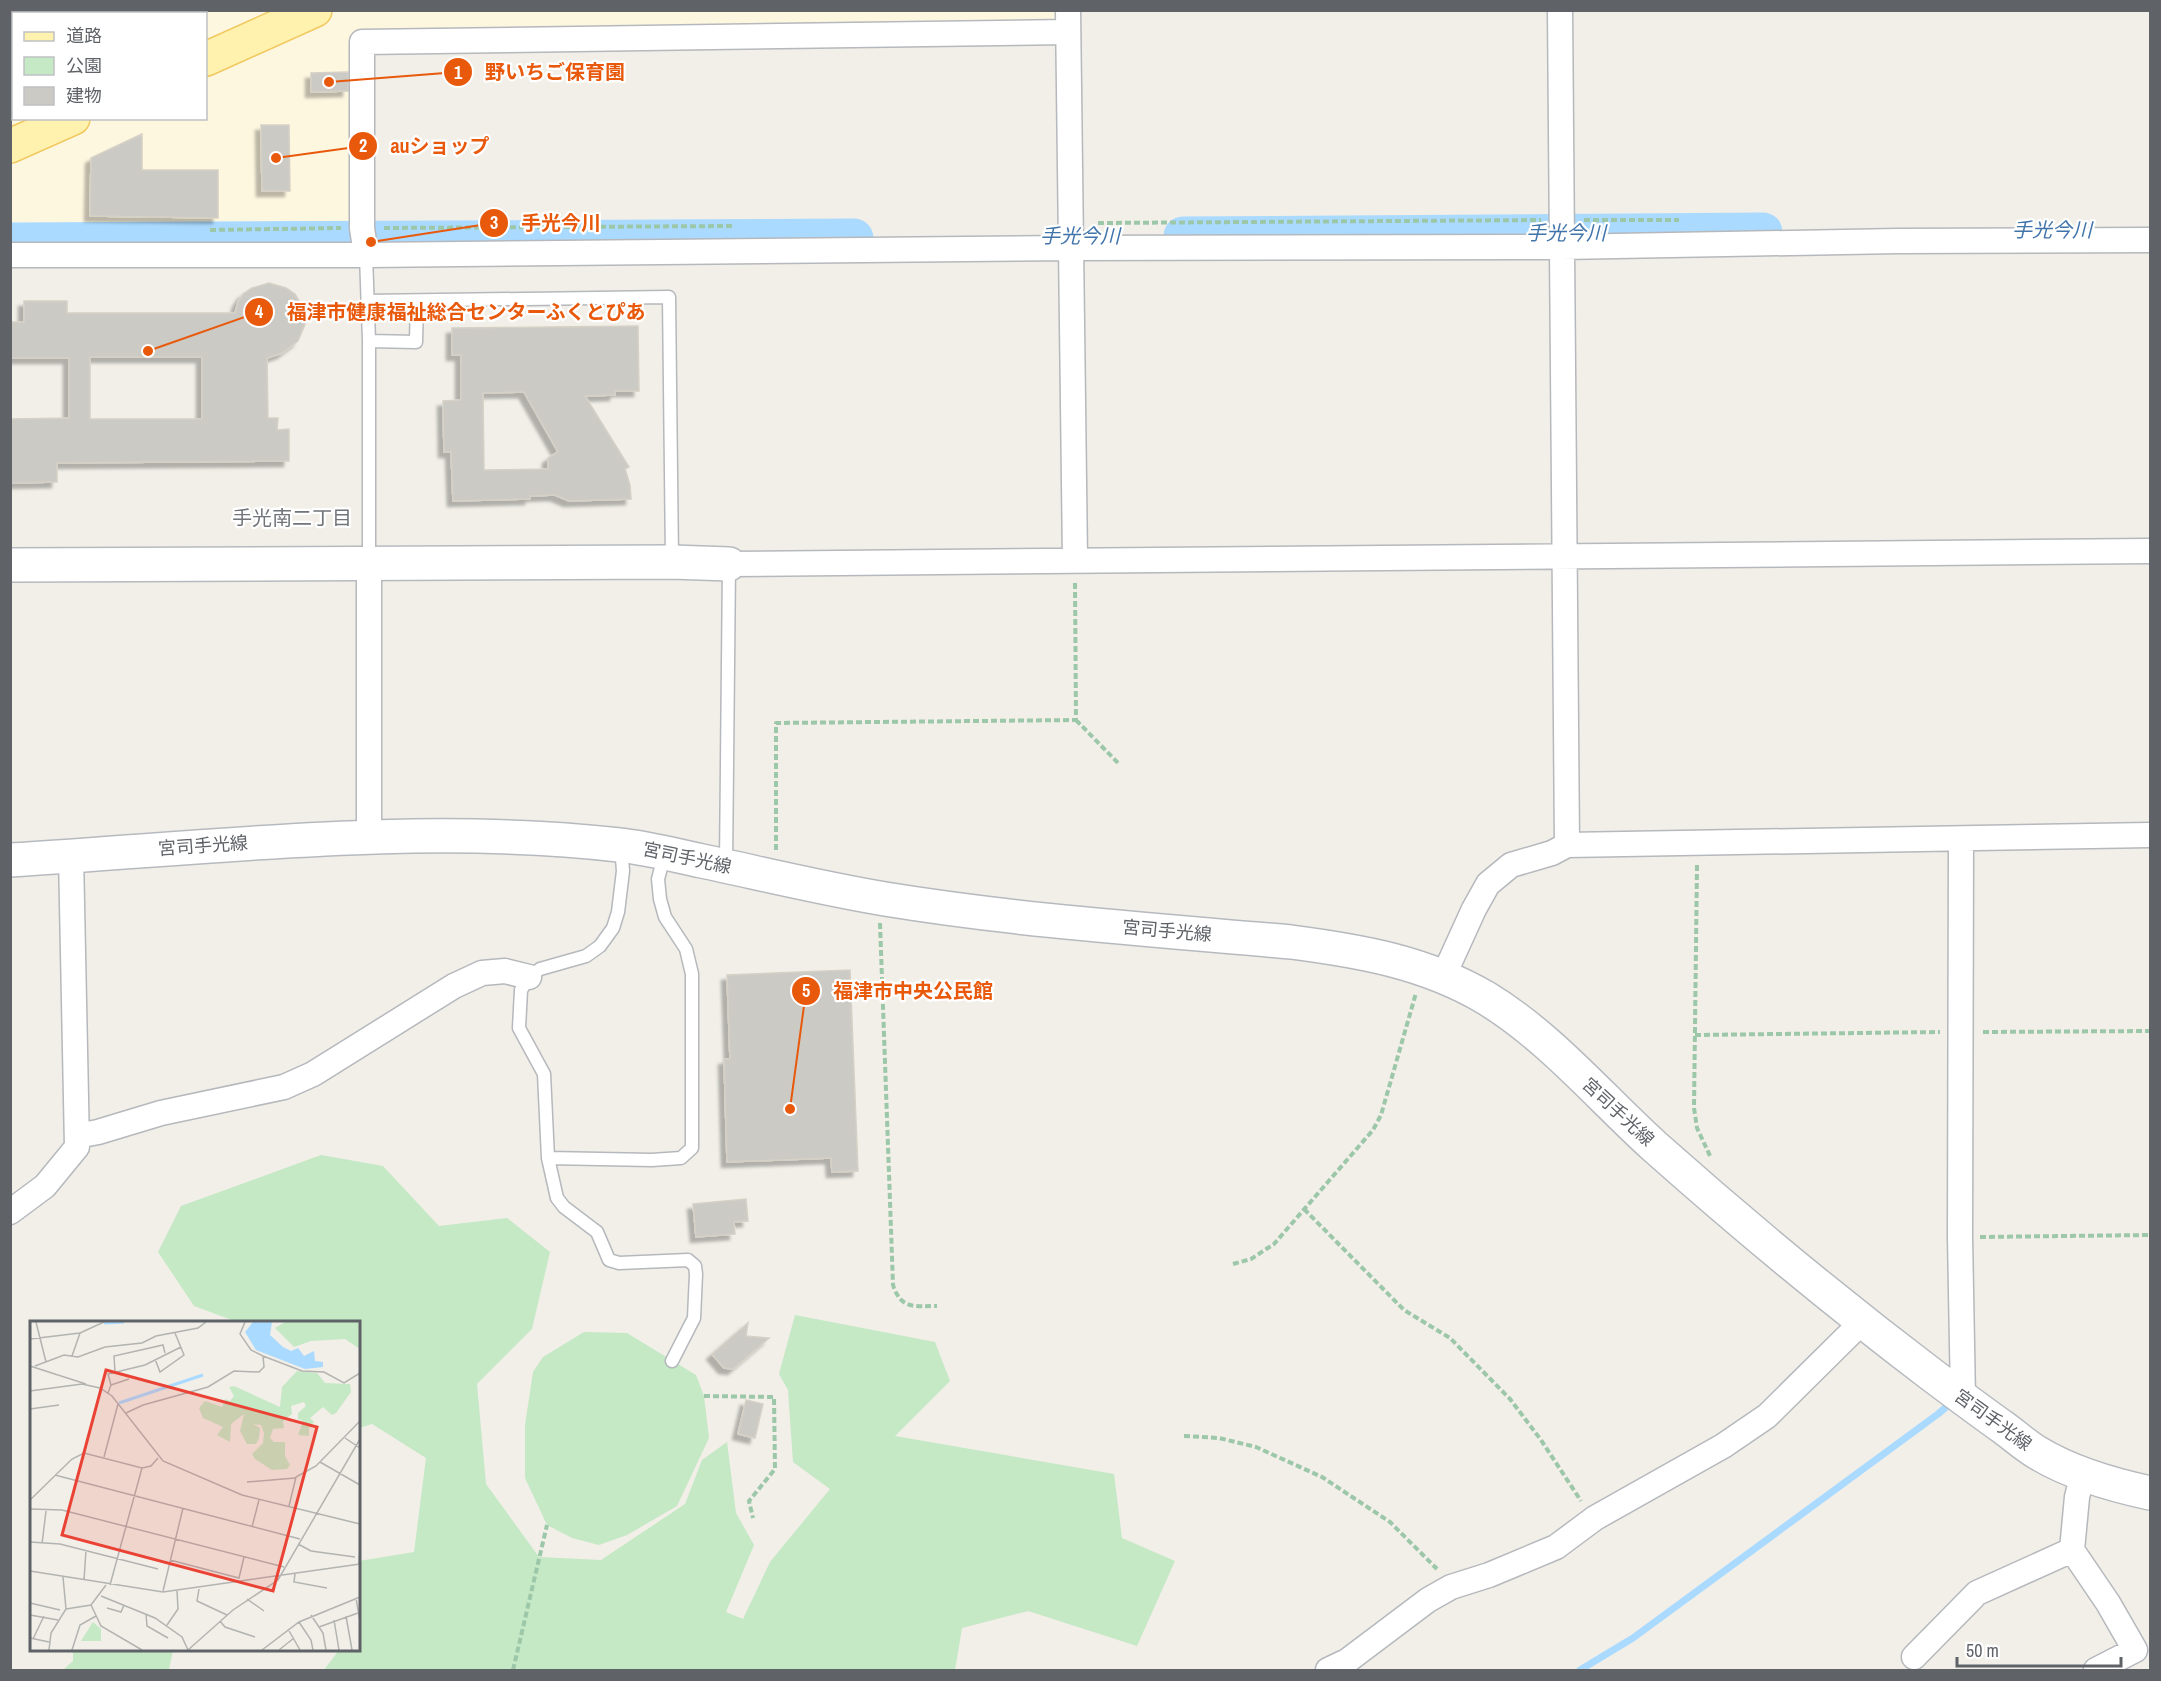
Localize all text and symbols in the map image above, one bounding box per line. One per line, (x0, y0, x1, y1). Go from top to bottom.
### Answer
legend (12, 12, 207, 120)
text: 道路 (66, 23, 102, 48)
text: 公園 (66, 53, 102, 78)
callout: 野いちご保育園 (443, 53, 637, 91)
text: 野いちご保育園 (485, 58, 625, 85)
text: 1 (454, 60, 463, 85)
text: 建物 (66, 83, 102, 108)
callout: auショップ (348, 127, 501, 165)
text: auショップ (390, 132, 490, 159)
text: 2 (359, 133, 367, 158)
callout: 手光今川 (479, 204, 613, 242)
text: 手光今川 (521, 209, 601, 236)
text: 3 (490, 210, 498, 235)
water label: 手光今川 (2012, 216, 2094, 243)
water label: 手光今川 (1526, 219, 1608, 246)
water label: 手光今川 (1040, 222, 1122, 249)
callout: 福津市健康福祉総合センターふくとぴあ (244, 293, 658, 331)
text: 福津市健康福祉総合センターふくとぴあ (286, 298, 646, 325)
text: 4 (255, 299, 264, 324)
district label: 手光南二丁目 (232, 504, 352, 531)
street label: 宮司手光線 (157, 830, 249, 861)
street label: 宮司手光線 (640, 836, 734, 879)
street label: 宮司手光線 (1121, 914, 1213, 947)
callout: 福津市中央公民館 (791, 972, 1005, 1010)
text: 福津市中央公民館 (833, 977, 993, 1004)
text: 5 (802, 978, 810, 1003)
street label: 宮司手光線 (1577, 1072, 1660, 1151)
inset map (30, 1321, 360, 1651)
street label: 宮司手光線 (1950, 1383, 2037, 1456)
scale bar (1957, 1630, 2120, 1668)
text: 50 m (1966, 1638, 1999, 1663)

